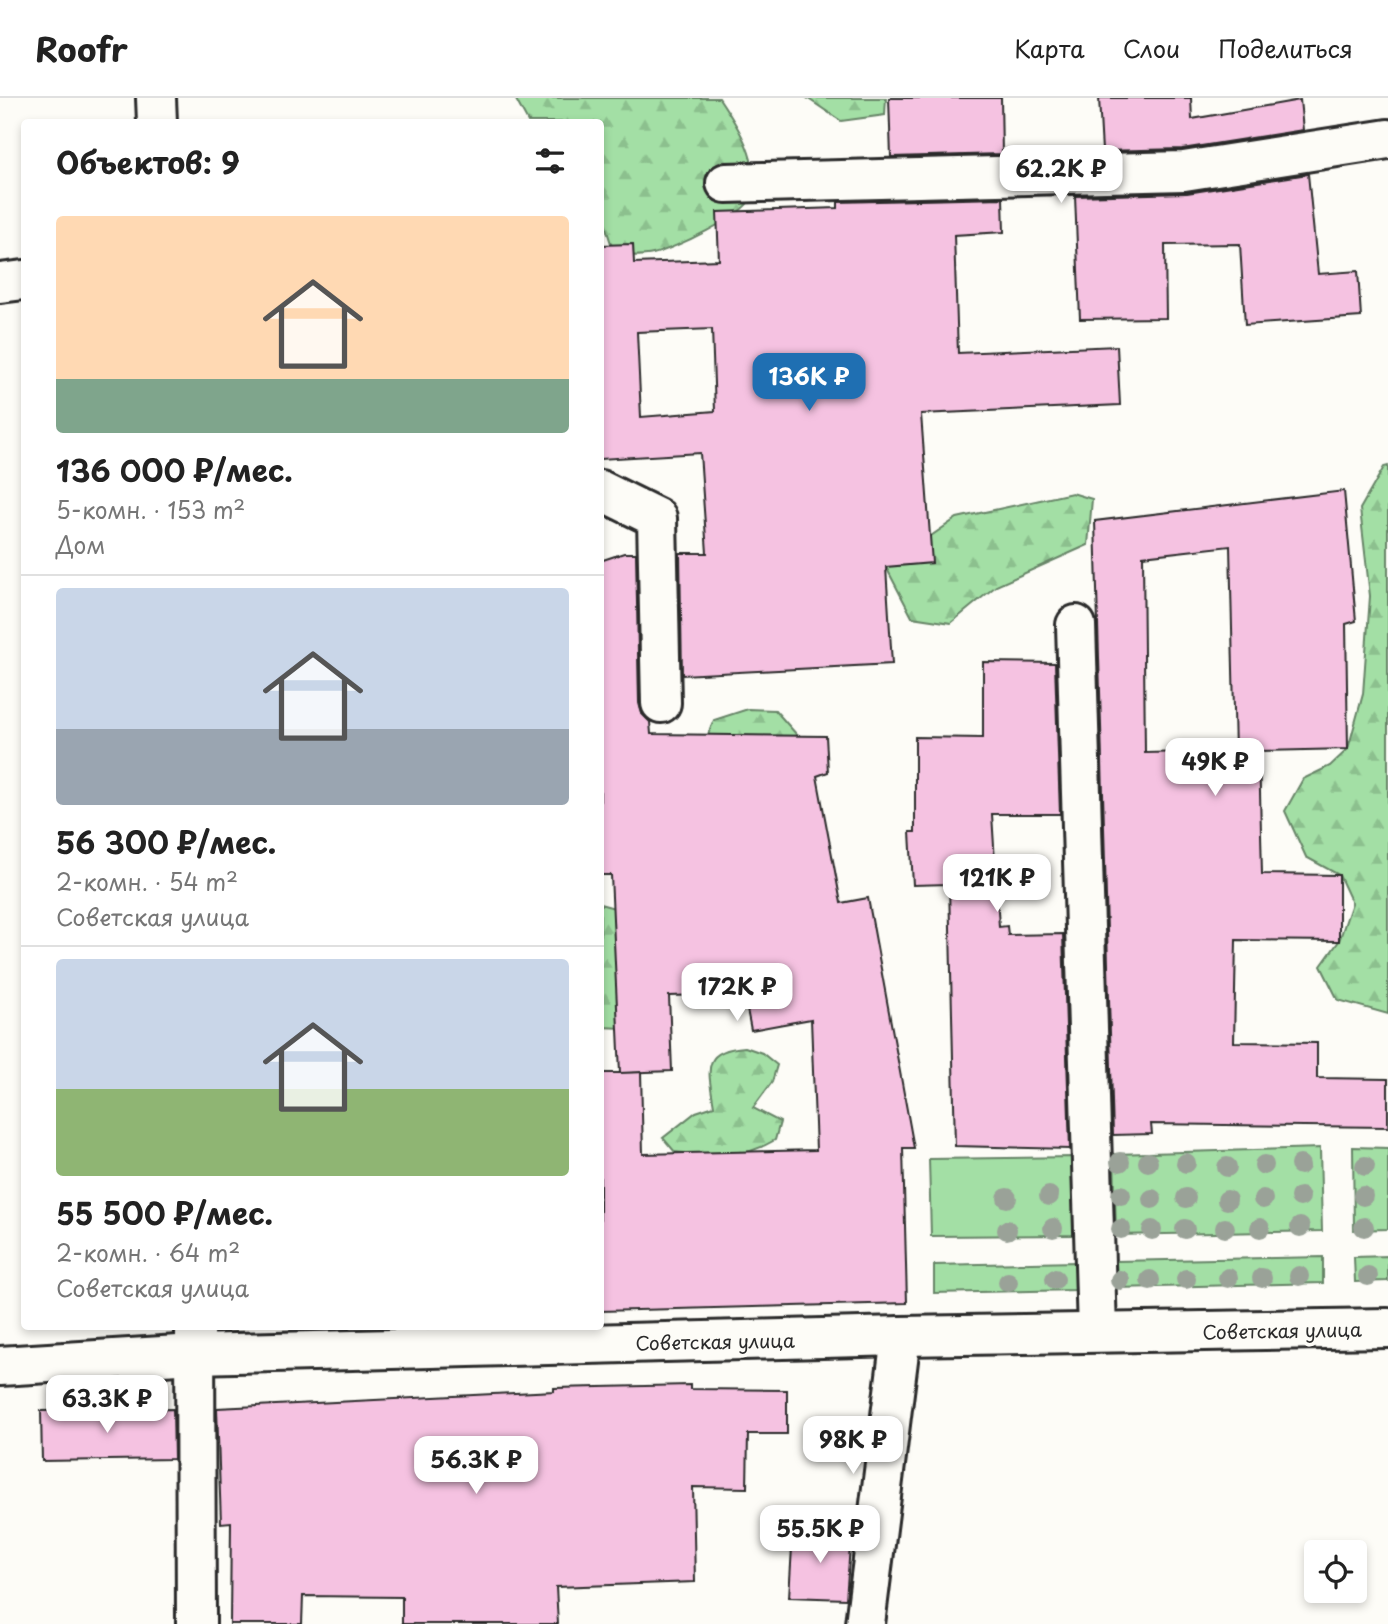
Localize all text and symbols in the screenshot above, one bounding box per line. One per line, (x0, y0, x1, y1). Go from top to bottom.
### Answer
text: Roofr (35, 23, 128, 73)
text: Карта (1014, 30, 1085, 66)
text: Слои (1123, 30, 1180, 66)
text: Поделиться (1218, 30, 1353, 66)
text: Объектов: 9 (56, 139, 240, 184)
icon: filters (531, 142, 569, 180)
pin: 62.2K ₽ (996, 146, 1126, 205)
text: 62.2K ₽ (1016, 150, 1106, 185)
icon: home (250, 261, 376, 387)
pin: 136K ₽ (752, 354, 866, 413)
text: 136K ₽ (769, 358, 849, 393)
text: 136 000 ₽/мес. (56, 447, 293, 492)
text: 5-комн. · 153 m² (56, 492, 245, 527)
text: Дом (56, 527, 105, 562)
icon: home (250, 633, 376, 759)
pin: 49K ₽ (1166, 738, 1264, 798)
text: 49K ₽ (1181, 743, 1249, 778)
text: 56 300 ₽/мес. (56, 819, 276, 864)
pin: 121K ₽ (940, 854, 1054, 914)
text: 121K ₽ (959, 859, 1035, 894)
text: 2-комн. · 54 m² (56, 864, 238, 899)
text: Советская улица (56, 899, 249, 934)
pin: 172K ₽ (680, 964, 794, 1023)
text: 172K ₽ (698, 968, 776, 1003)
icon: home (250, 1004, 376, 1130)
text: 55 500 ₽/мес. (56, 1190, 273, 1235)
text: 2-комн. · 64 m² (56, 1235, 240, 1270)
text: Советская улица (56, 1270, 249, 1305)
street label: Советская улица (1202, 1315, 1362, 1345)
street label: Советская улица (635, 1326, 795, 1356)
pin: 63.3K ₽ (42, 1376, 172, 1435)
text: 63.3K ₽ (62, 1380, 152, 1415)
pin: 98K ₽ (804, 1416, 902, 1476)
text: 98K ₽ (819, 1421, 887, 1456)
pin: 56.3K ₽ (411, 1436, 541, 1496)
text: 56.3K ₽ (430, 1441, 522, 1476)
pin: 55.5K ₽ (755, 1506, 885, 1565)
text: 55.5K ₽ (776, 1510, 864, 1545)
map controls (1304, 1540, 1367, 1603)
button: locate (1304, 1540, 1367, 1603)

